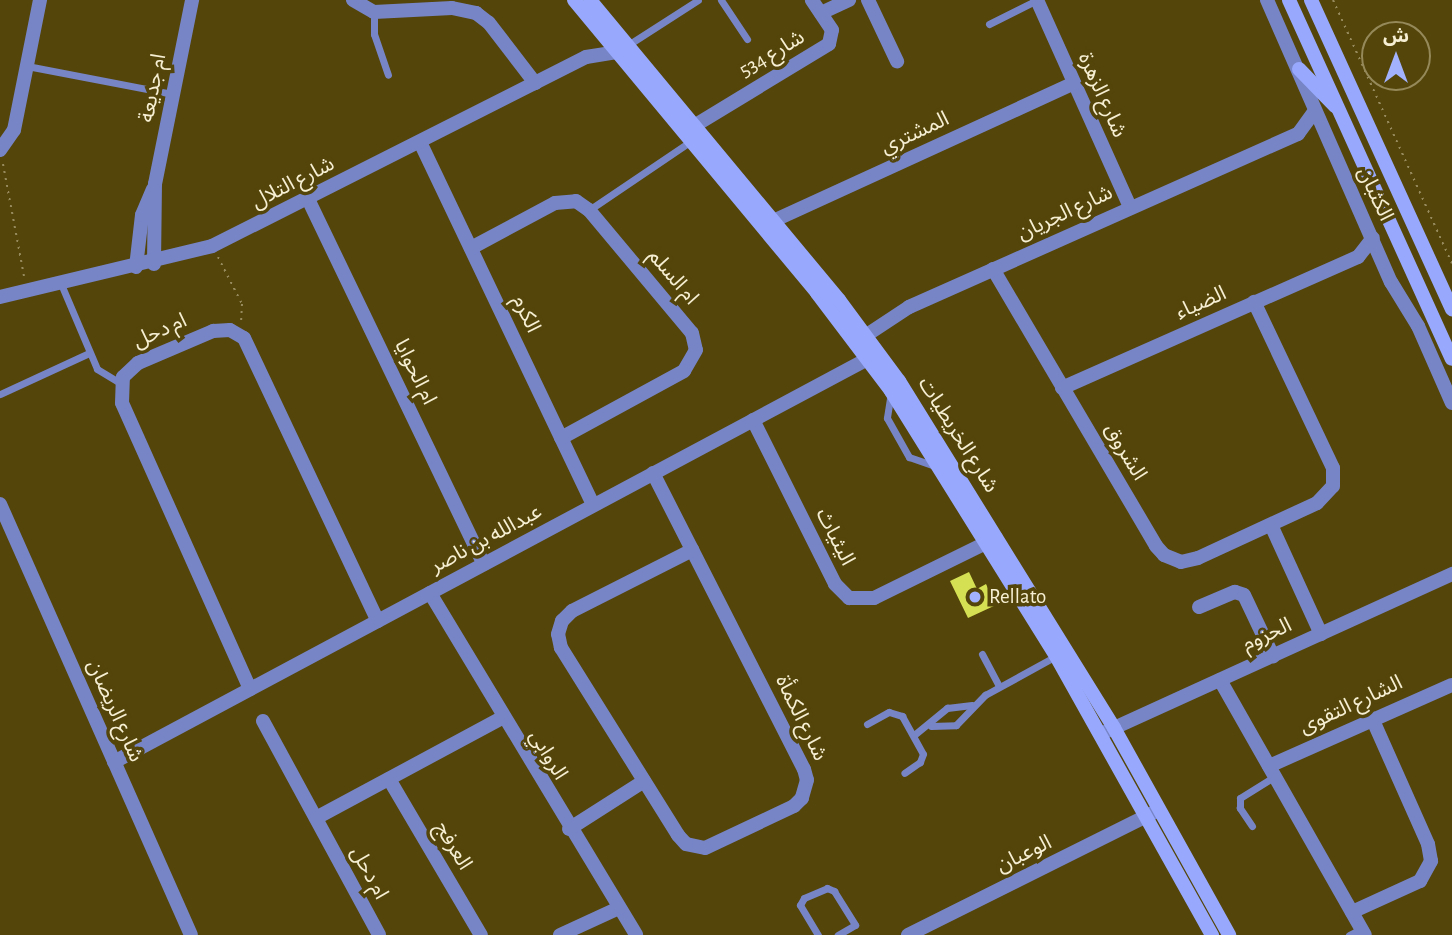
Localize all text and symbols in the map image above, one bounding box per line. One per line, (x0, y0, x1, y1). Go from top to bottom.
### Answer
north arrow (1361, 21, 1431, 91)
street label: شارع 534 (735, 25, 809, 83)
text: ش (1383, 27, 1409, 46)
street label: شارع الزهرة (1072, 49, 1132, 141)
street label: ام جديعة (134, 51, 172, 125)
street label: المشتري (877, 106, 953, 160)
street label: شارع التلال (247, 151, 339, 215)
street label: الكثبان (1352, 163, 1398, 225)
street label: شارع الجريان (1013, 180, 1117, 246)
street label: ام السلم (642, 244, 704, 310)
street label: الضياء (1172, 281, 1230, 325)
street label: الكرم (506, 291, 546, 337)
street label: ام دحل (129, 308, 191, 354)
street label: ام الحوايا (388, 335, 442, 409)
street label: شارع الخريطيات (912, 372, 1004, 498)
street label: الشروق (1098, 419, 1152, 485)
street label: عبدالله بن ناصر (426, 499, 546, 579)
street label: اليثياث (810, 504, 860, 570)
place label: Rellato (989, 584, 1046, 610)
marker: Rellato (967, 589, 983, 605)
street label: الحزوم (1238, 613, 1296, 657)
street label: شارع الريضان (81, 656, 149, 766)
street label: الشارع التقوى (1295, 670, 1407, 740)
street label: شارع الكمأة (769, 671, 833, 765)
street label: الروابي (523, 725, 573, 785)
street label: العرفج (429, 817, 477, 875)
street label: الوعبان (992, 830, 1056, 878)
street label: ام دحل (345, 842, 393, 904)

